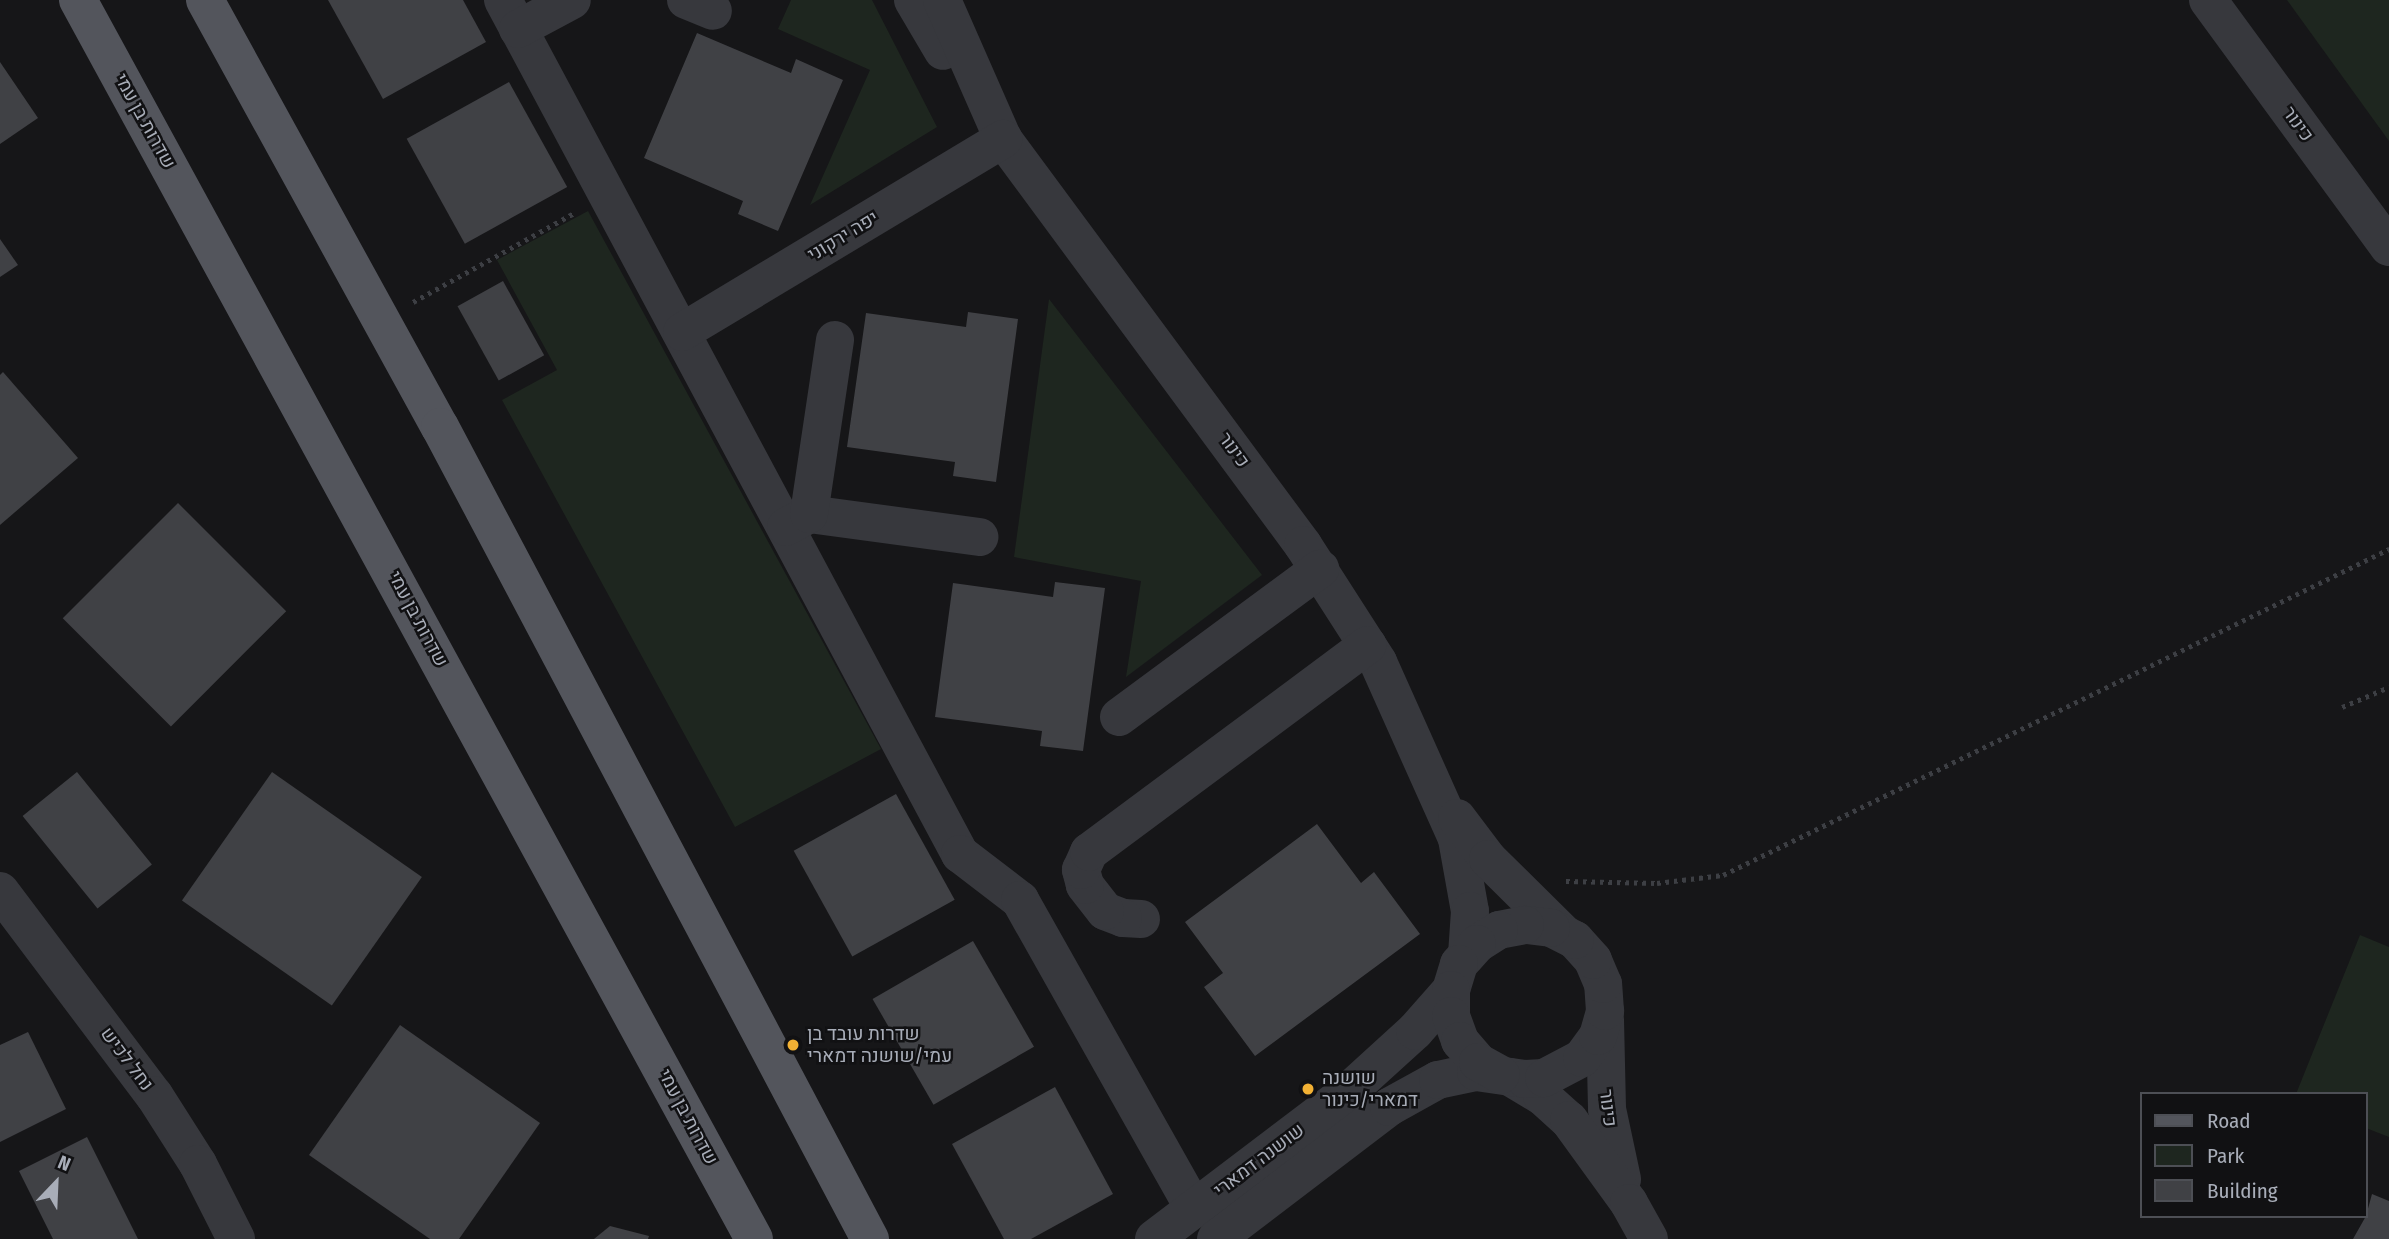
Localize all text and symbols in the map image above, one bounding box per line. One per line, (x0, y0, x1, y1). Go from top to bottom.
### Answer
street label: שדרות בן עמי (110, 70, 180, 172)
street label: כינור (2278, 102, 2318, 146)
street label: יפה ירקוני (804, 206, 882, 266)
street label: כינור (1214, 428, 1254, 472)
street label: שדרות בן עמי (383, 567, 453, 671)
street label: נחל לכיש (96, 1023, 158, 1095)
place label: שדרות עובד בן עמי/שושנה דמארי (807, 1023, 952, 1067)
marker: שדרות עובד בן עמי/שושנה דמארי (785, 1037, 801, 1053)
street label: שדרות בן עמי (653, 1065, 723, 1169)
place label: שושנה דמארי/כינור (1322, 1067, 1418, 1111)
marker: שושנה דמארי/כינור (1300, 1081, 1316, 1097)
street label: כינור (1594, 1088, 1622, 1128)
legend (2140, 1092, 2368, 1218)
text: Road (2207, 1108, 2251, 1134)
street label: שושנה דמארי (1209, 1119, 1309, 1201)
text: Park (2207, 1143, 2244, 1169)
north arrow (21, 1148, 91, 1218)
text: N (55, 1150, 74, 1176)
text: Building (2207, 1178, 2278, 1204)

